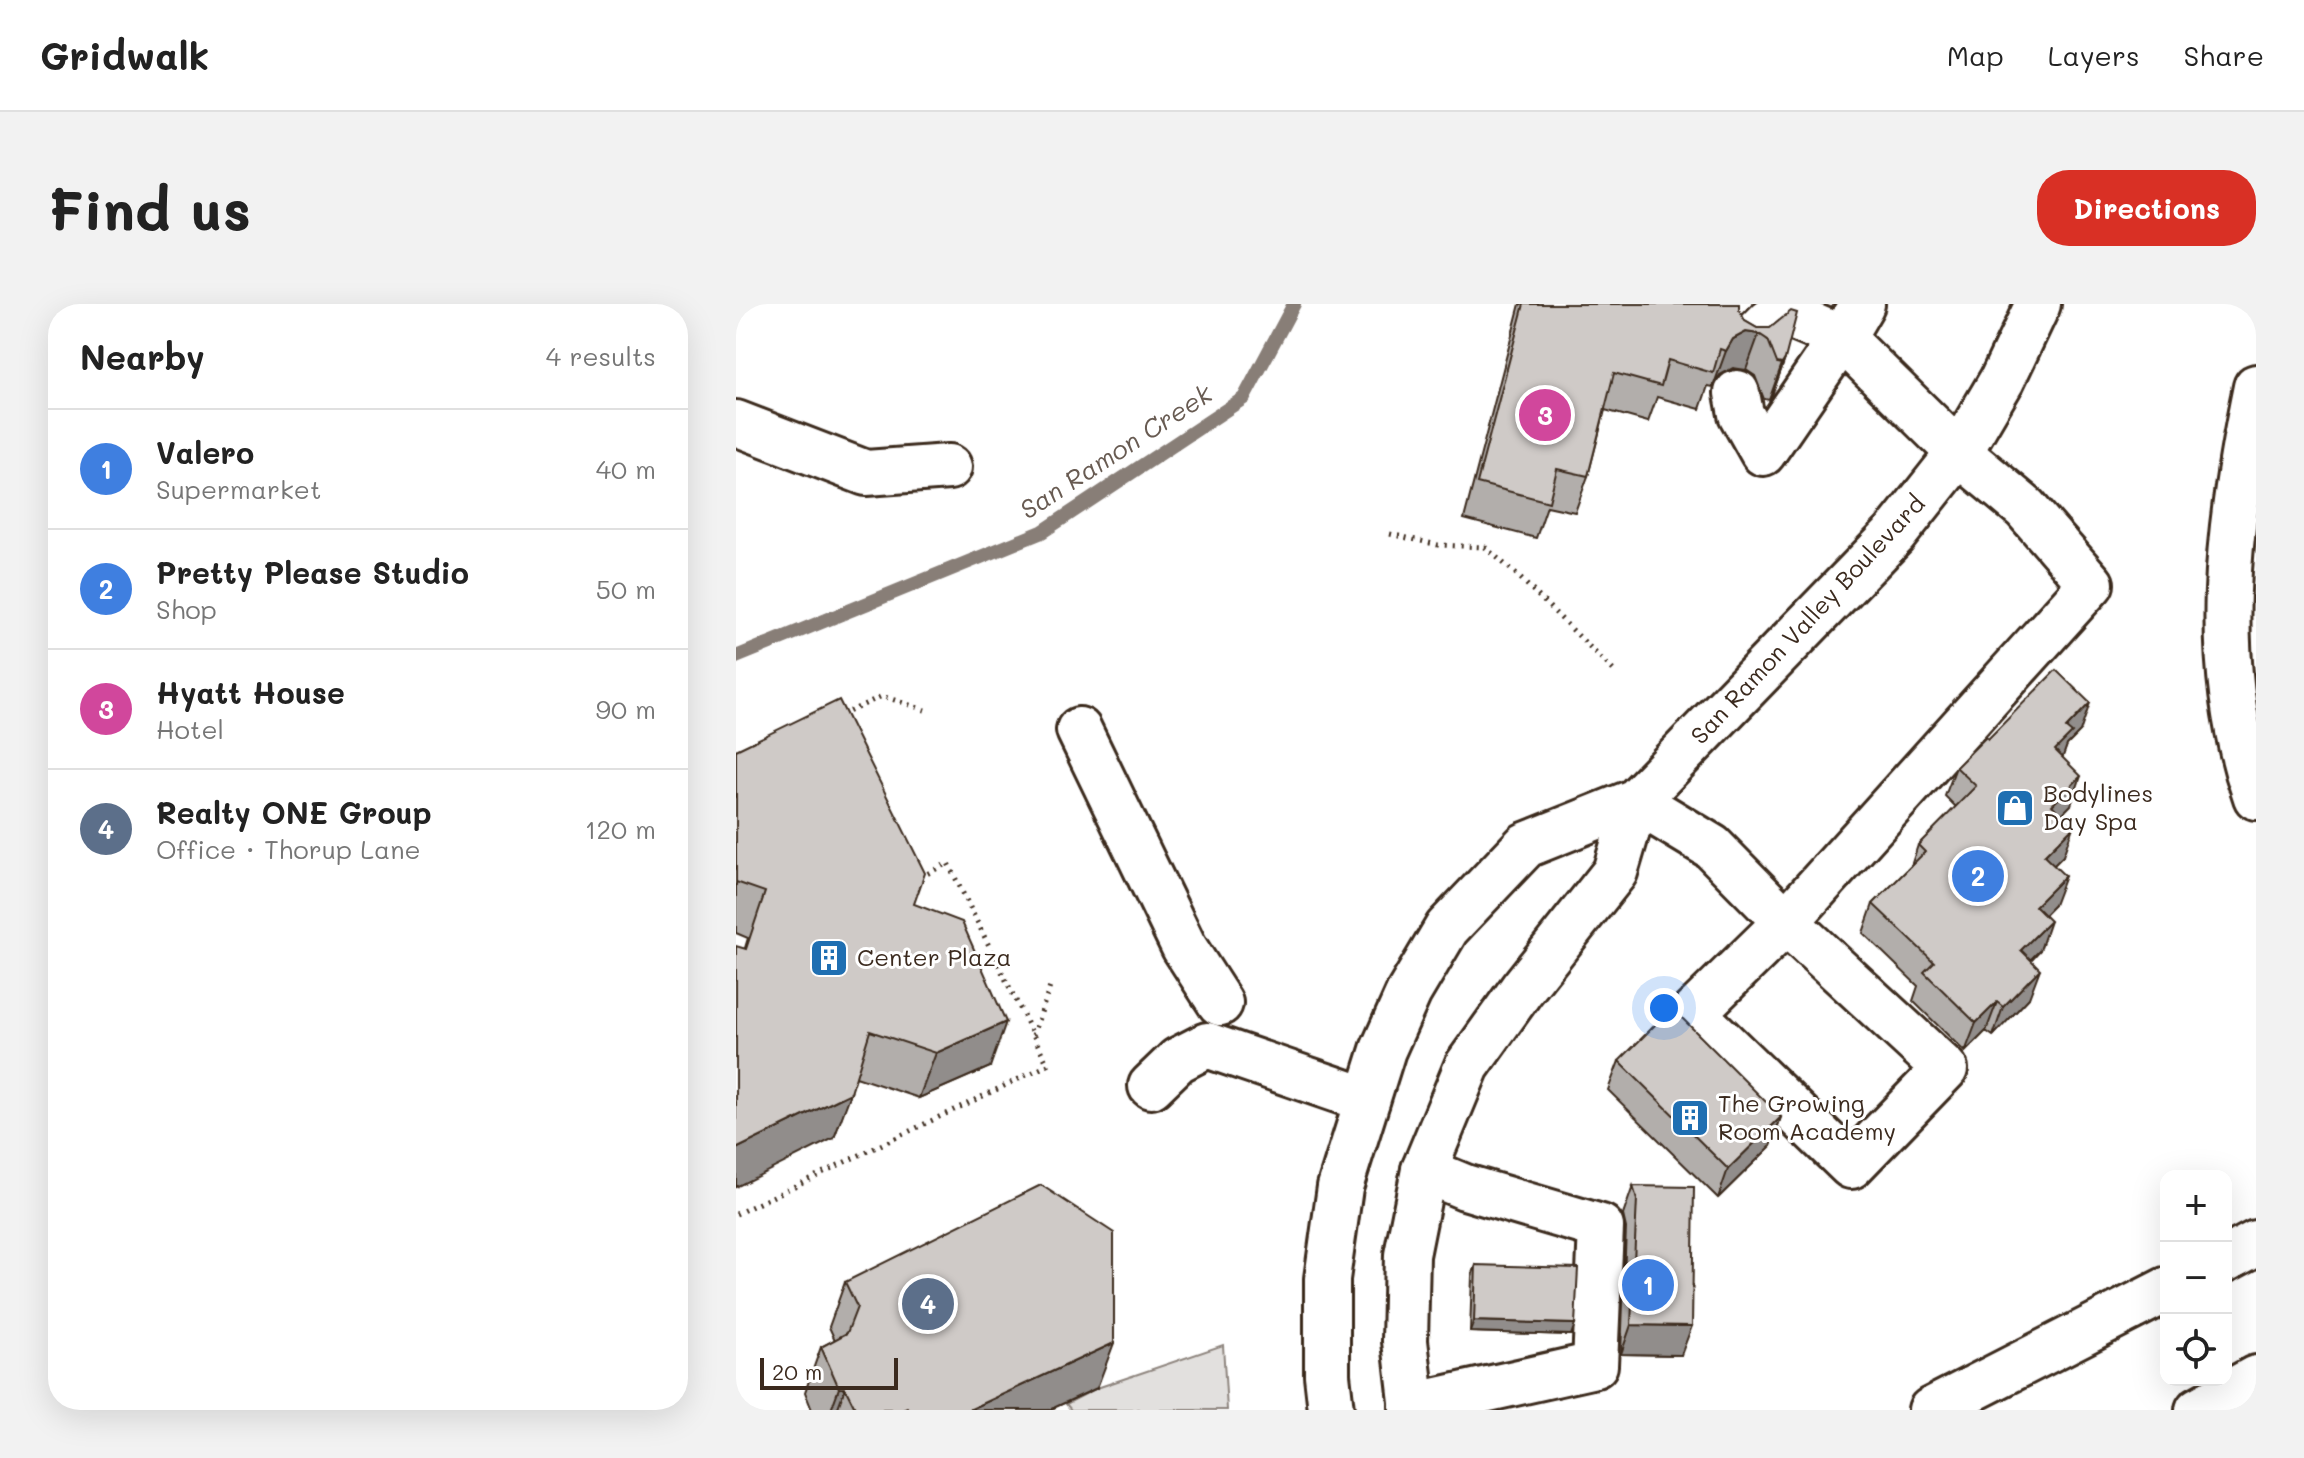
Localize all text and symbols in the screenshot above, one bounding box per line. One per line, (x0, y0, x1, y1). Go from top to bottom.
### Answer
text: Gridwalk (40, 30, 209, 80)
text: Map (1947, 37, 2004, 73)
text: Layers (2048, 37, 2140, 73)
text: Share (2184, 37, 2264, 73)
button: Directions (2037, 170, 2256, 246)
text: Find us (48, 172, 251, 245)
text: Nearby (80, 334, 205, 379)
text: 4 results (546, 339, 656, 373)
water label: San Ramon Creek (1013, 376, 1219, 526)
pin: 3 (1519, 385, 1571, 445)
text: Valero (156, 432, 254, 472)
text: 1 (100, 452, 112, 486)
text: 40 m (596, 452, 656, 486)
text: Supermarket (156, 472, 321, 506)
street label: San Ramon Valley Boulevard (1683, 488, 1931, 750)
text: Pretty Please Studio (156, 552, 469, 592)
text: 2 (99, 572, 113, 606)
text: 50 m (596, 572, 656, 606)
text: Shop (156, 592, 217, 626)
text: Hyatt House (156, 672, 345, 712)
text: 3 (98, 692, 114, 726)
text: 90 m (596, 692, 656, 726)
text: Hotel (156, 712, 224, 746)
place label: Bodylines Day Spa (2043, 777, 2153, 836)
shop icon: Bodylines Day Spa (1994, 787, 2036, 829)
text: Realty ONE Group (156, 792, 432, 832)
text: 4 (98, 812, 114, 846)
text: 120 m (585, 812, 656, 846)
text: Office · Thorup Lane (156, 832, 421, 866)
pin: 2 (1952, 846, 2004, 906)
building icon: Center Plaza (808, 937, 850, 979)
place label: Center Plaza (857, 941, 1011, 972)
your location (1644, 988, 1684, 1028)
place label: The Growing Room Academy (1718, 1087, 1896, 1146)
building icon: The Growing Room Academy (1669, 1097, 1711, 1139)
map controls (2160, 1170, 2232, 1386)
button: + (2160, 1170, 2232, 1242)
button: − (2160, 1242, 2232, 1314)
pin: 1 (1622, 1255, 1674, 1315)
pin: 4 (902, 1274, 954, 1334)
button: locate (2160, 1314, 2232, 1386)
scale bar (760, 1354, 898, 1390)
text: 20 m (772, 1357, 822, 1386)

